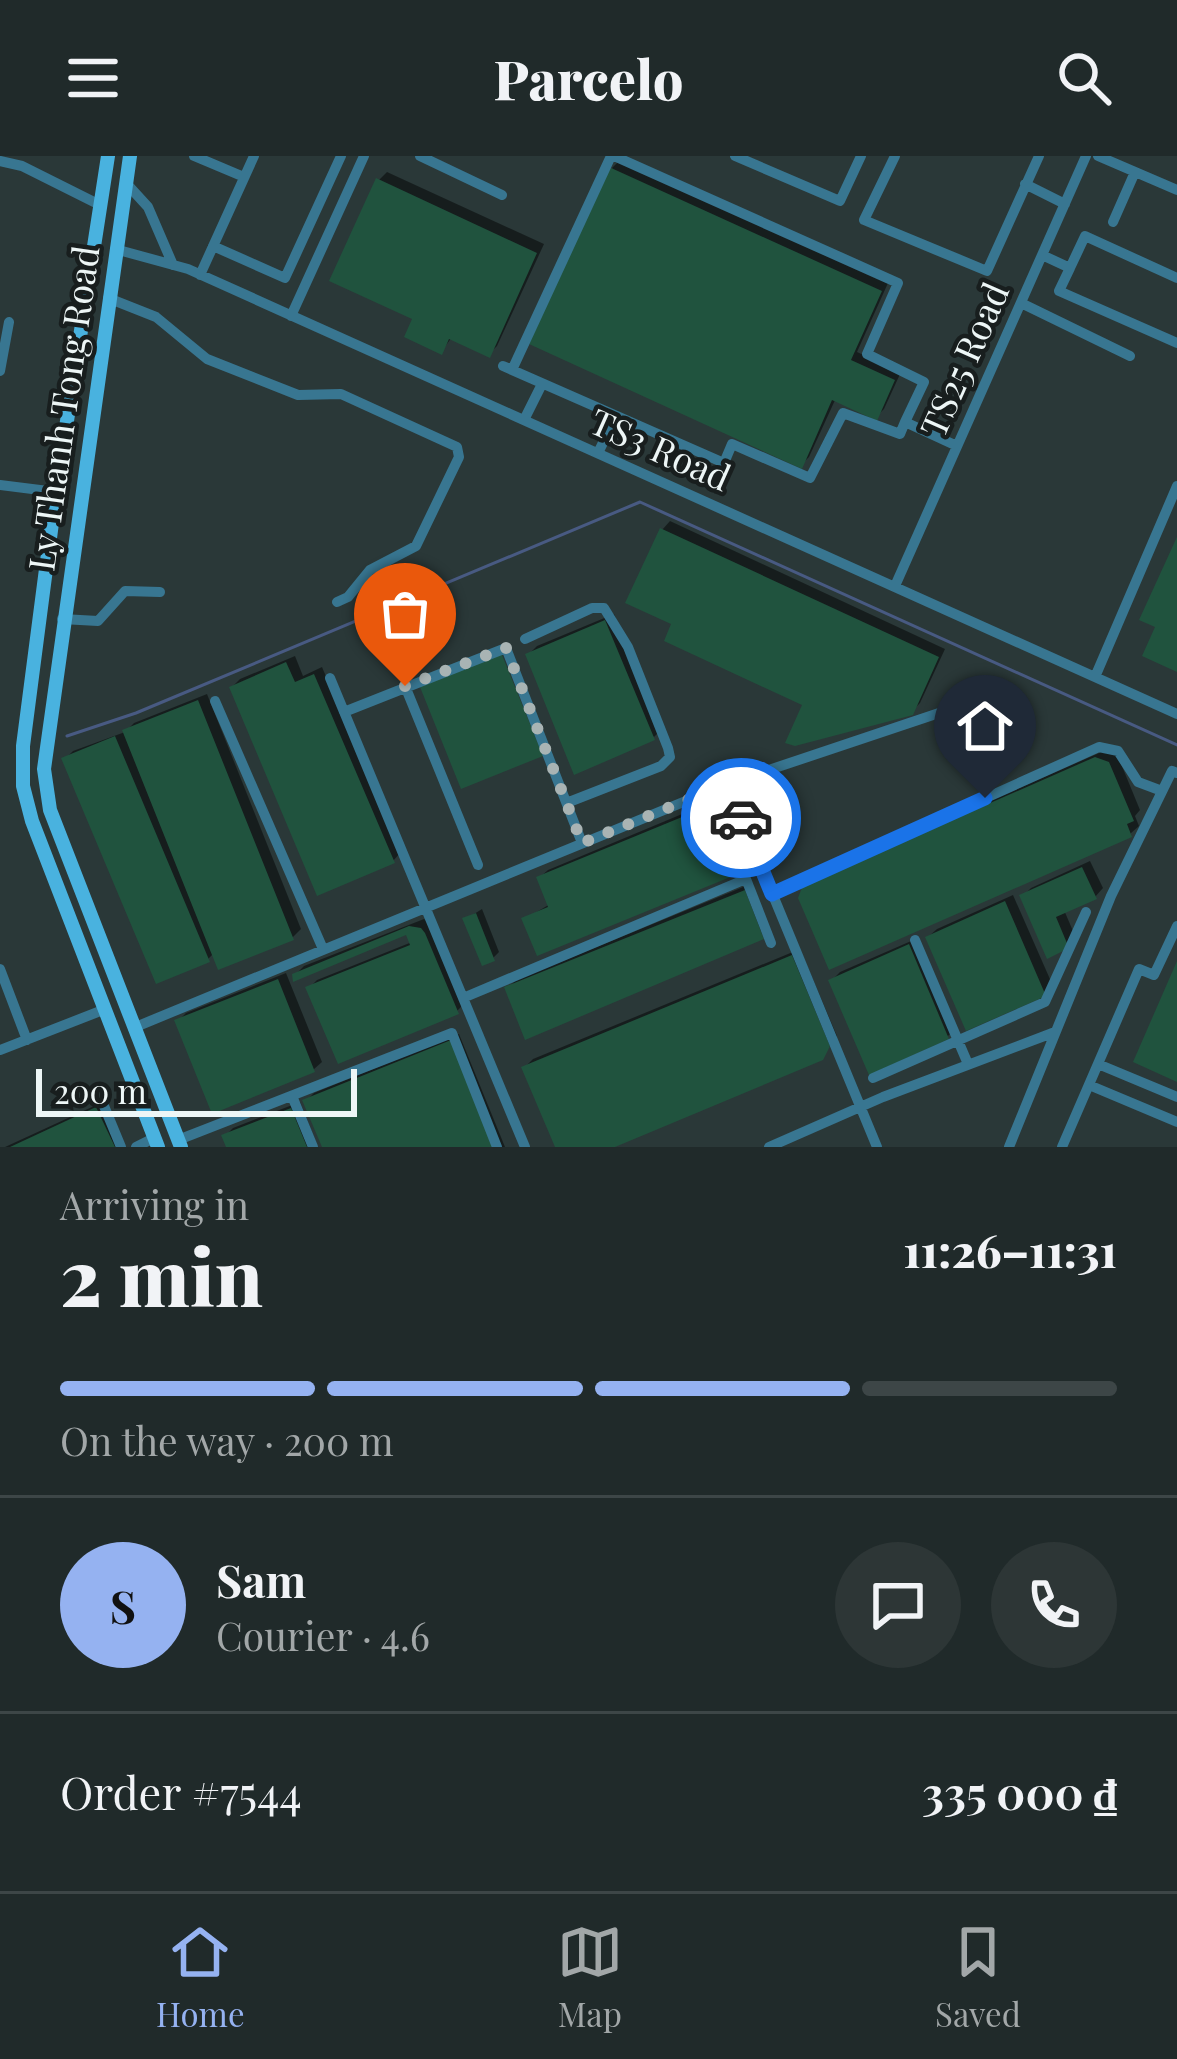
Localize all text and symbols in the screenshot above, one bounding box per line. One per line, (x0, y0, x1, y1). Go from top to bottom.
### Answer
text: Parcelo (494, 42, 683, 114)
icon: menu (60, 45, 126, 111)
icon: search (1051, 45, 1117, 111)
street label: Ly Thanh Tong Road (15, 242, 109, 574)
street label: TS25 Road (908, 274, 1018, 444)
street label: TS3 Road (583, 396, 739, 500)
pin (354, 563, 456, 686)
icon: bag (372, 581, 438, 647)
pin (934, 675, 1036, 798)
icon: home (952, 693, 1018, 759)
courier (681, 758, 801, 878)
icon: car (708, 785, 774, 851)
scale bar (36, 1063, 357, 1116)
text: 200 m (54, 1068, 147, 1112)
text: Arriving in (60, 1178, 249, 1230)
text: 11:26–11:31 (903, 1219, 1117, 1279)
text: 2 min (60, 1223, 263, 1327)
text: On the way · 200 m (60, 1414, 394, 1466)
button: chat (835, 1542, 961, 1668)
button: phone (991, 1542, 1117, 1668)
text: Sam (216, 1549, 306, 1609)
text: S (110, 1575, 136, 1635)
text: Courier · 4.6 (216, 1609, 430, 1661)
text: Order #7544 (60, 1761, 302, 1821)
text: 335 000 ₫ (922, 1761, 1117, 1821)
tab: Home (156, 1919, 245, 2035)
tab: Map (557, 1919, 623, 2035)
tab: Saved (935, 1919, 1021, 2035)

